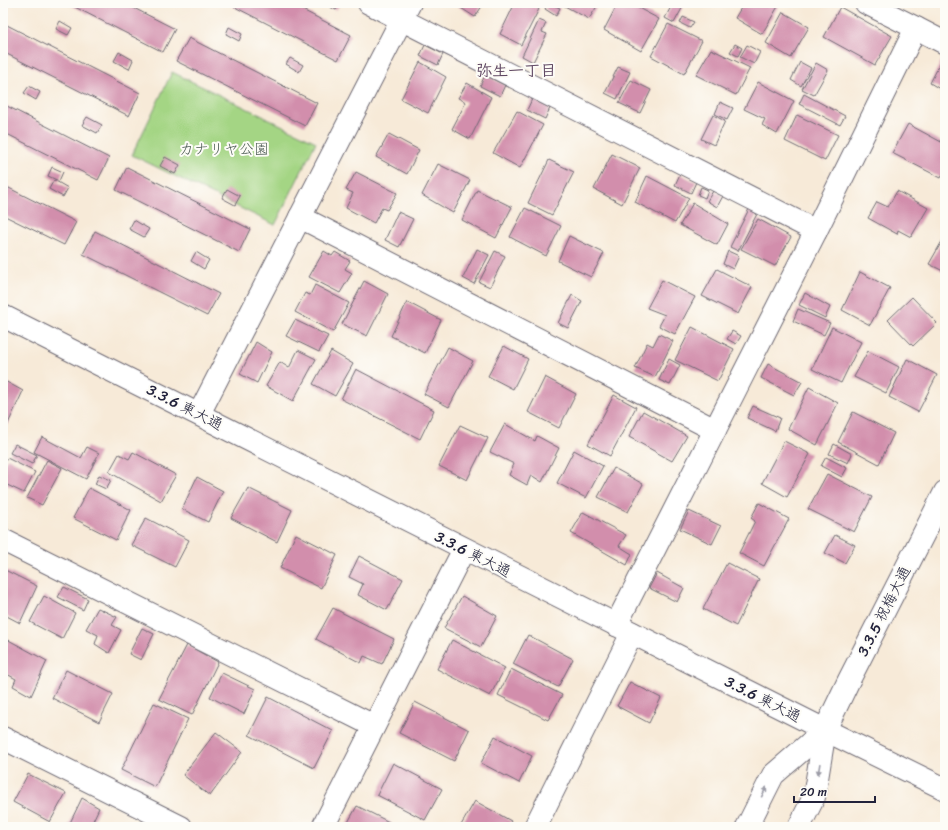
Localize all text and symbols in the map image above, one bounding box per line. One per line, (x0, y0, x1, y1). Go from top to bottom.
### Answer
district label: 弥生一丁目 (476, 56, 556, 85)
park label: カナリヤ公園 (179, 136, 269, 162)
street label: 3.3.6 東大通 (142, 377, 228, 437)
street label: 3.3.6 東大通 (430, 524, 516, 584)
street label: 3.3.5 祝梅大通 (850, 561, 918, 661)
street label: 3.3.6 東大通 (720, 669, 806, 729)
one-way arrow (815, 763, 821, 775)
scale bar (794, 778, 875, 804)
text: 20 m (800, 781, 827, 803)
one-way arrow (761, 786, 767, 798)

